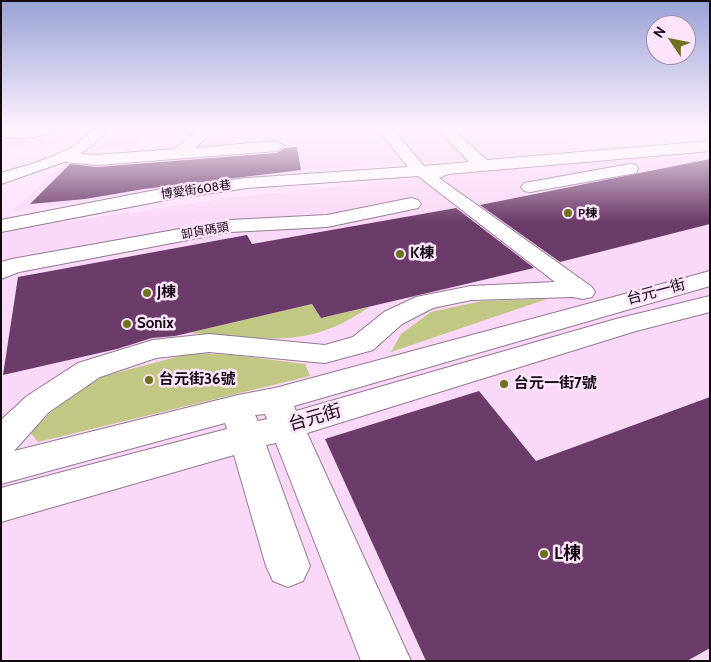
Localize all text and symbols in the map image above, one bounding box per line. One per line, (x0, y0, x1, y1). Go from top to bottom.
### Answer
north arrow (646, 15, 696, 65)
text: N (649, 23, 670, 41)
street label: 博愛街608巷 (160, 178, 232, 202)
place label: P棟 (578, 206, 597, 220)
marker: P棟 (562, 207, 574, 219)
street label: 卸貨碼頭 (180, 220, 230, 242)
place label: K棟 (410, 245, 434, 263)
marker: K棟 (394, 248, 406, 260)
street label: 台元一街 (625, 276, 687, 308)
place label: J棟 (157, 284, 176, 302)
marker: J棟 (141, 287, 153, 299)
place label: Sonix (137, 315, 173, 333)
marker: Sonix (121, 318, 133, 330)
place label: 台元街36號 (159, 371, 236, 389)
marker: 台元街36號 (143, 374, 155, 386)
place label: 台元一街7號 (514, 375, 597, 393)
marker: 台元一街7號 (498, 378, 510, 390)
street label: 台元街 (286, 400, 344, 436)
place label: L棟 (554, 543, 581, 565)
marker: L棟 (538, 548, 550, 560)

